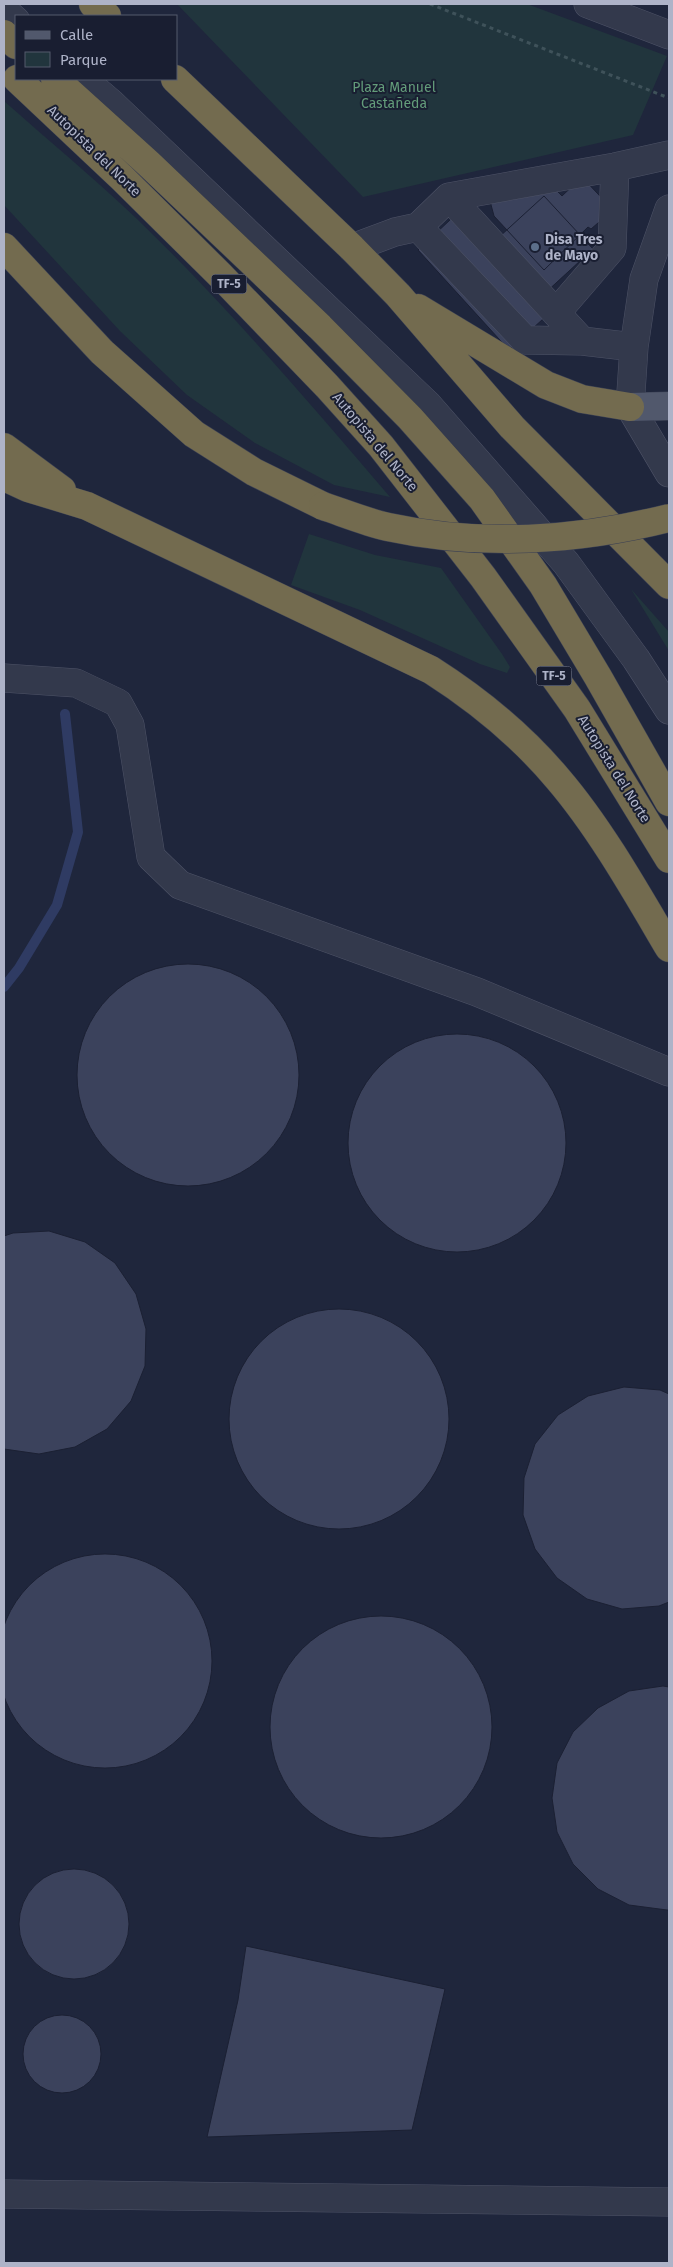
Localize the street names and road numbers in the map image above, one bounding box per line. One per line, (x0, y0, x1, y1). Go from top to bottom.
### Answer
street label: Autopista del Norte (44, 102, 144, 200)
road number: TF-5 (212, 274, 246, 294)
street label: Autopista del Norte (329, 389, 421, 495)
road number: TF-5 (536, 666, 572, 686)
street label: Autopista del Norte (574, 712, 654, 826)

